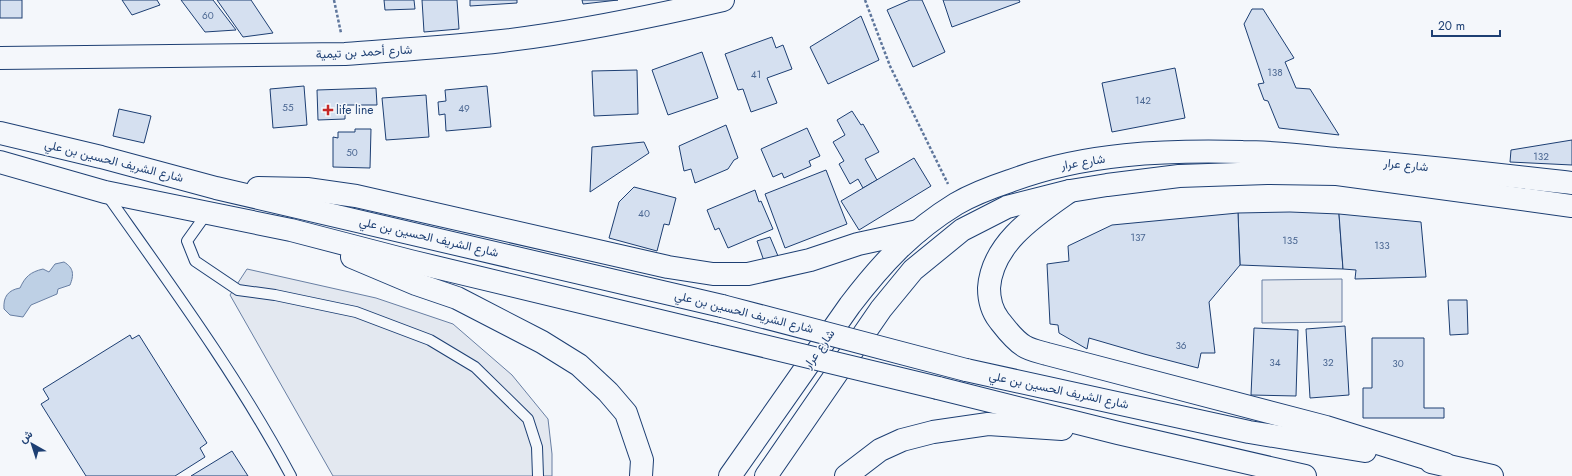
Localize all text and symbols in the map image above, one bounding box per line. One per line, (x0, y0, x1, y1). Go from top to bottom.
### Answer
house number: 60 (202, 8, 214, 23)
scale bar (1432, 12, 1500, 38)
text: 20 m (1438, 17, 1465, 35)
street label: شارع أحمد بن تيمية (315, 40, 413, 64)
house number: 138 (1267, 65, 1283, 80)
house number: 41 (751, 67, 761, 82)
house number: 142 (1135, 93, 1151, 108)
house number: 55 (282, 100, 294, 115)
place label: life line (336, 101, 373, 119)
house number: 49 (458, 101, 470, 116)
marker: life line (323, 105, 333, 115)
street label: شارع الشريف الحسين بن علي (42, 135, 185, 188)
house number: 50 (346, 145, 358, 160)
house number: 132 (1533, 149, 1549, 164)
street label: شارع عرار (1059, 150, 1106, 175)
street label: شارع عرار (1382, 154, 1429, 176)
house number: 40 (638, 206, 650, 221)
street label: شارع الشريف الحسين بن علي (357, 212, 500, 263)
house number: 137 (1130, 230, 1146, 245)
house number: 135 (1282, 233, 1298, 248)
house number: 133 (1374, 238, 1390, 253)
street label: شارع الشريف الحسين بن علي (672, 286, 815, 339)
street label: شارع عرار (798, 326, 839, 373)
house number: 36 (1175, 338, 1187, 353)
house number: 34 (1269, 355, 1281, 370)
house number: 32 (1322, 355, 1334, 370)
house number: 30 (1392, 356, 1404, 371)
street label: شارع الشريف الحسين بن علي (987, 366, 1131, 415)
north arrow (12, 424, 52, 464)
text: ش (16, 426, 36, 447)

